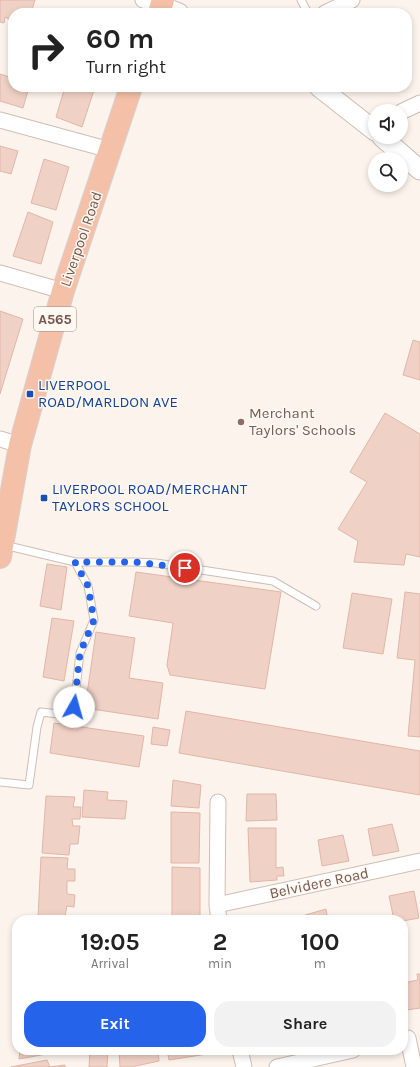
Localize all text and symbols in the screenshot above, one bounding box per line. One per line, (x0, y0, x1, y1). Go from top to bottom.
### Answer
text: 60 m (86, 22, 154, 55)
icon: right (20, 24, 72, 76)
text: Turn right (86, 56, 166, 78)
map controls (368, 104, 408, 192)
button: sound (368, 104, 408, 144)
button: search (368, 152, 408, 192)
street label: Liverpool Road (56, 189, 106, 289)
road number: A565 (34, 307, 76, 331)
place label: LIVERPOOL ROAD/MARLDON AVE (38, 376, 178, 411)
marker: LIVERPOOL ROAD/MARLDON AVE (25, 389, 35, 399)
place label: Merchant Taylors' Schools (249, 404, 356, 439)
marker: Merchant Taylors' Schools (236, 417, 246, 427)
place label: LIVERPOOL ROAD/MERCHANT TAYLORS SCHOOL (52, 480, 248, 515)
marker: LIVERPOOL ROAD/MERCHANT TAYLORS SCHOOL (39, 493, 49, 503)
pin (168, 551, 202, 585)
icon: arrive (174, 557, 196, 579)
position arrow (53, 686, 95, 728)
street label: Belvidere Road (268, 864, 370, 902)
text: 19:05 (81, 928, 139, 956)
text: 2 (213, 928, 227, 956)
text: 100 (300, 928, 339, 956)
text: Arrival (91, 956, 129, 971)
text: min (208, 956, 232, 971)
text: m (314, 956, 326, 971)
button: Exit (24, 1001, 206, 1047)
button: Share (214, 1001, 396, 1047)

